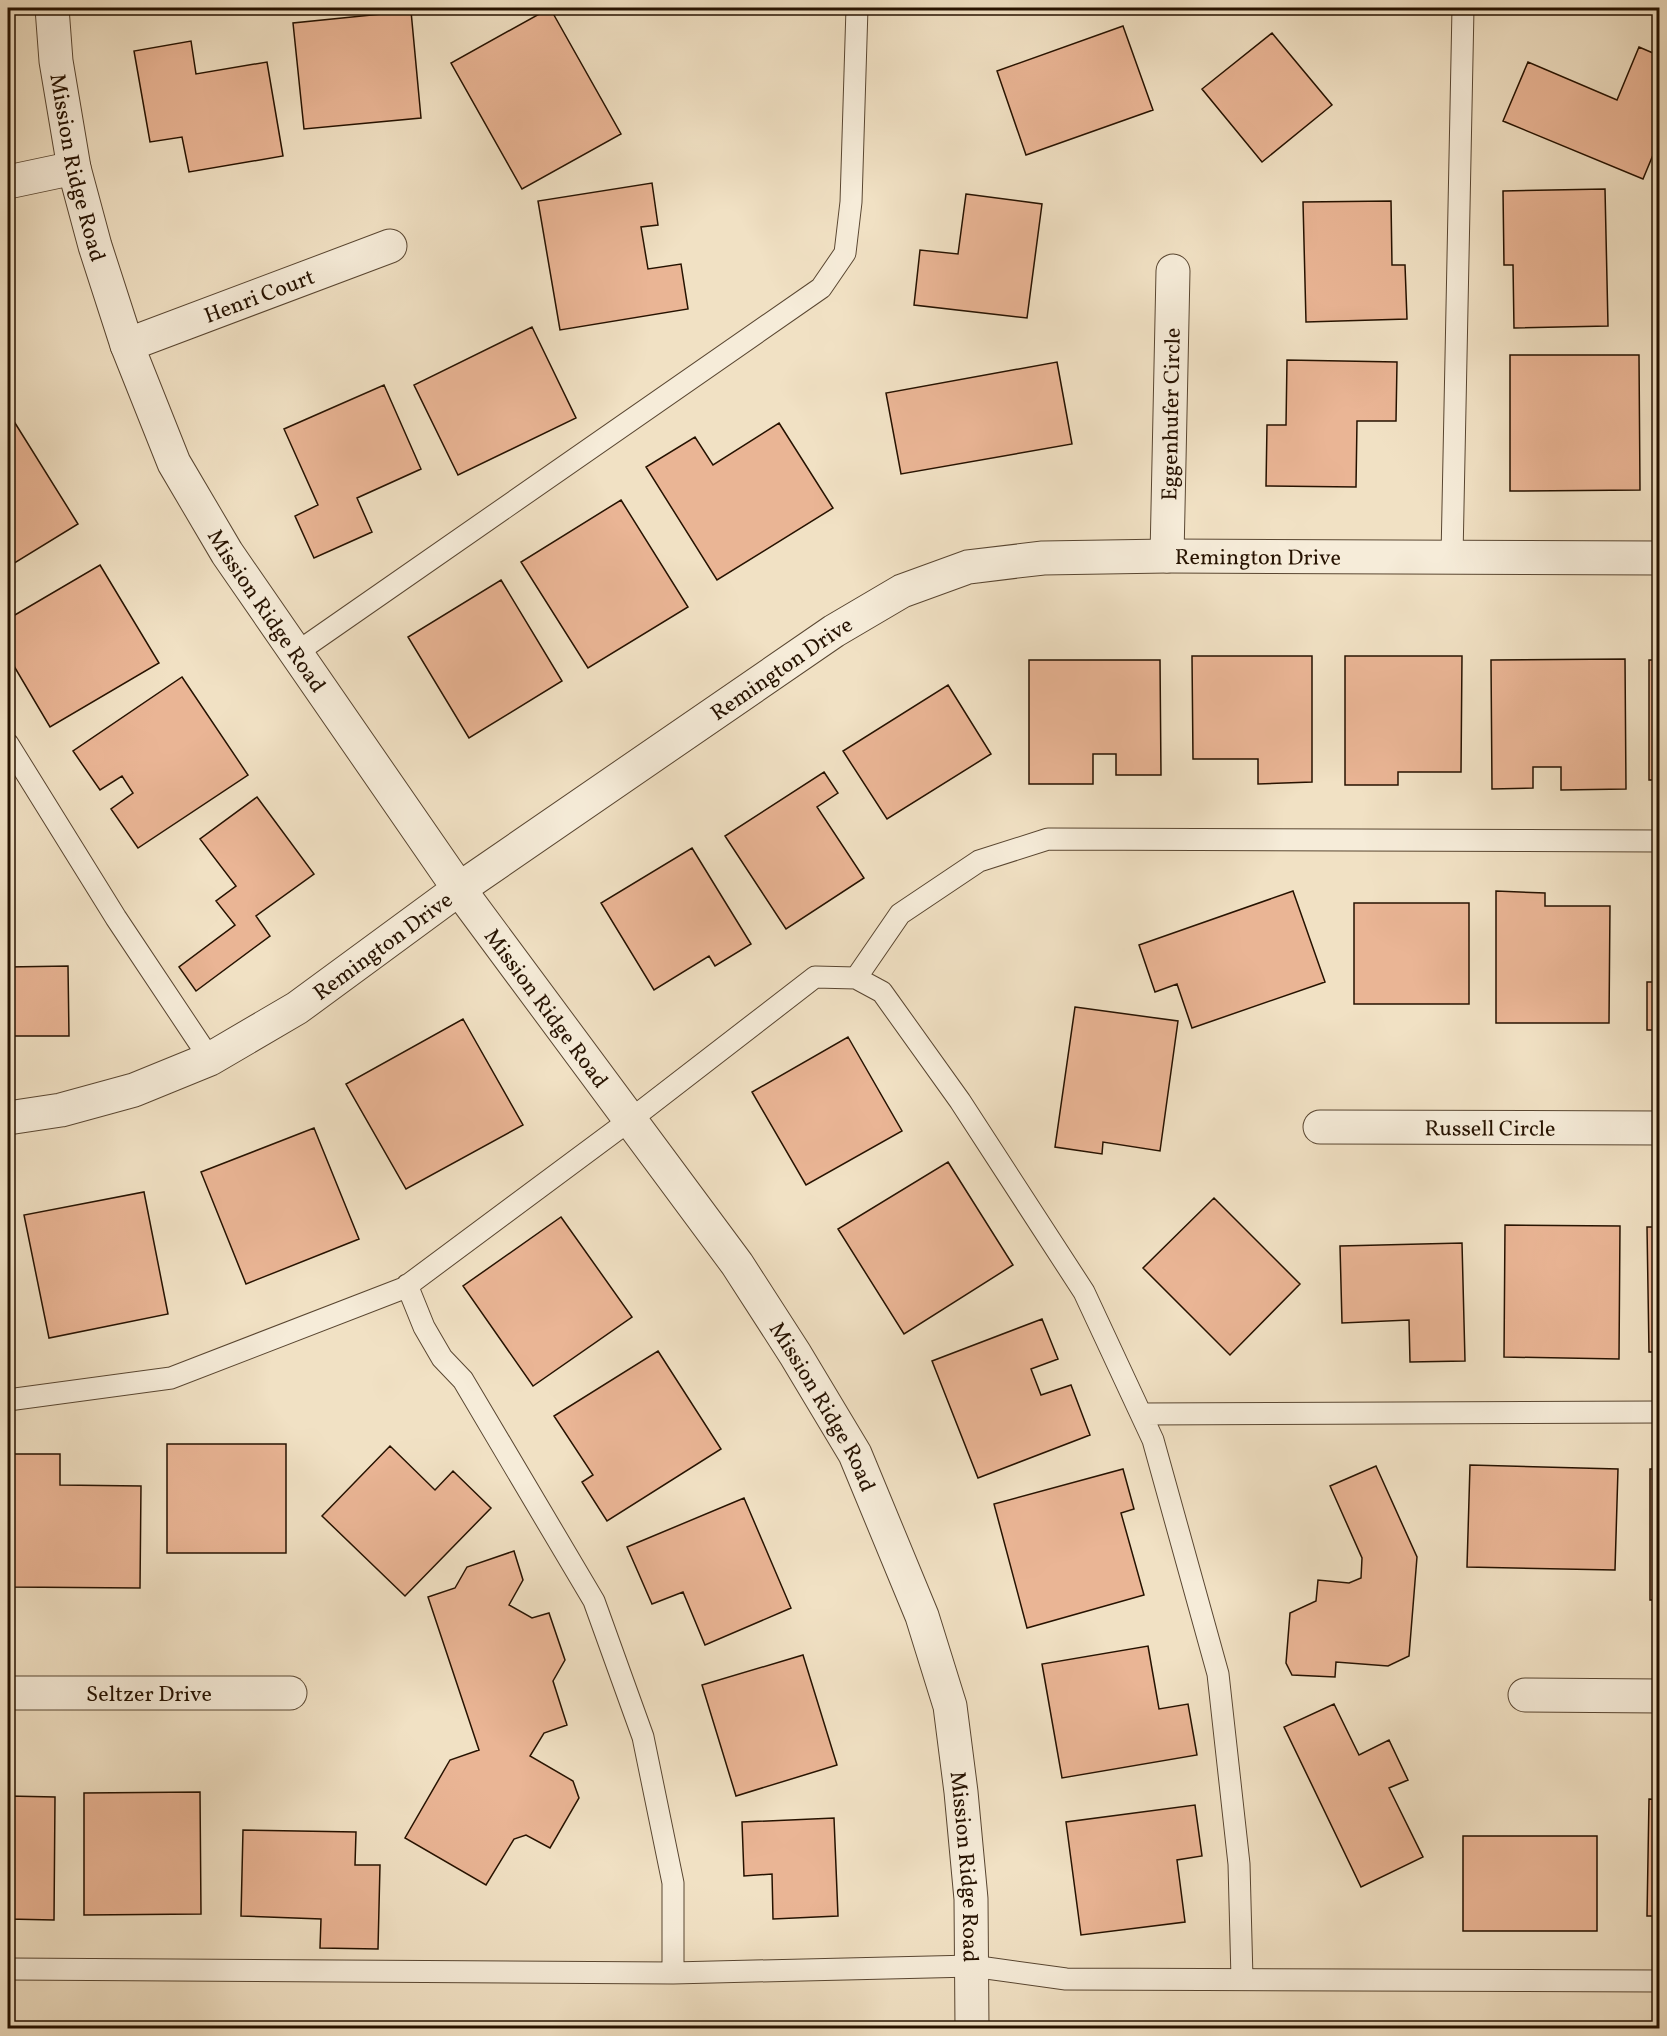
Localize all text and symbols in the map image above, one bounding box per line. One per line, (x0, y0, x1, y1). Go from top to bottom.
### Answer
street label: Mission Ridge Road (40, 72, 112, 266)
street label: Henri Court (200, 263, 320, 333)
street label: Eggenhufer Circle (1155, 327, 1190, 501)
street label: Mission Ridge Road (198, 524, 332, 700)
street label: Remington Drive (1175, 543, 1341, 575)
street label: Remington Drive (705, 610, 859, 729)
street label: Remington Drive (308, 886, 460, 1009)
street label: Mission Ridge Road (475, 923, 615, 1095)
street label: Russell Circle (1425, 1114, 1555, 1146)
street label: Mission Ridge Road (760, 1317, 882, 1497)
street label: Seltzer Drive (86, 1680, 212, 1711)
street label: Mission Ridge Road (940, 1770, 984, 1963)

